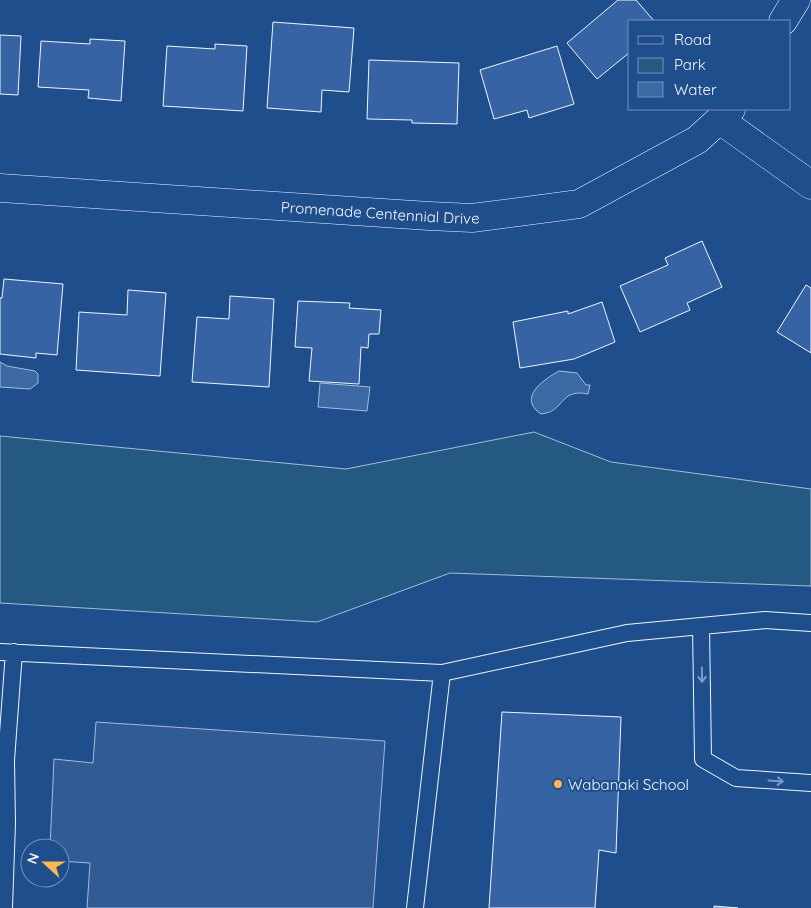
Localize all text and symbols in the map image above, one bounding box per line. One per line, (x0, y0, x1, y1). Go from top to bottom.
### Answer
legend (628, 20, 791, 110)
text: Road (674, 30, 711, 49)
text: Park (674, 55, 706, 74)
text: Water (674, 80, 717, 99)
street label: Promenade Centennial Drive (280, 197, 481, 228)
one-way arrow (697, 666, 707, 683)
place label: Wabanaki School (568, 775, 689, 794)
one-way arrow (768, 776, 784, 785)
marker: Wabanaki School (552, 778, 564, 790)
north arrow (20, 838, 70, 888)
text: N (23, 850, 43, 866)

